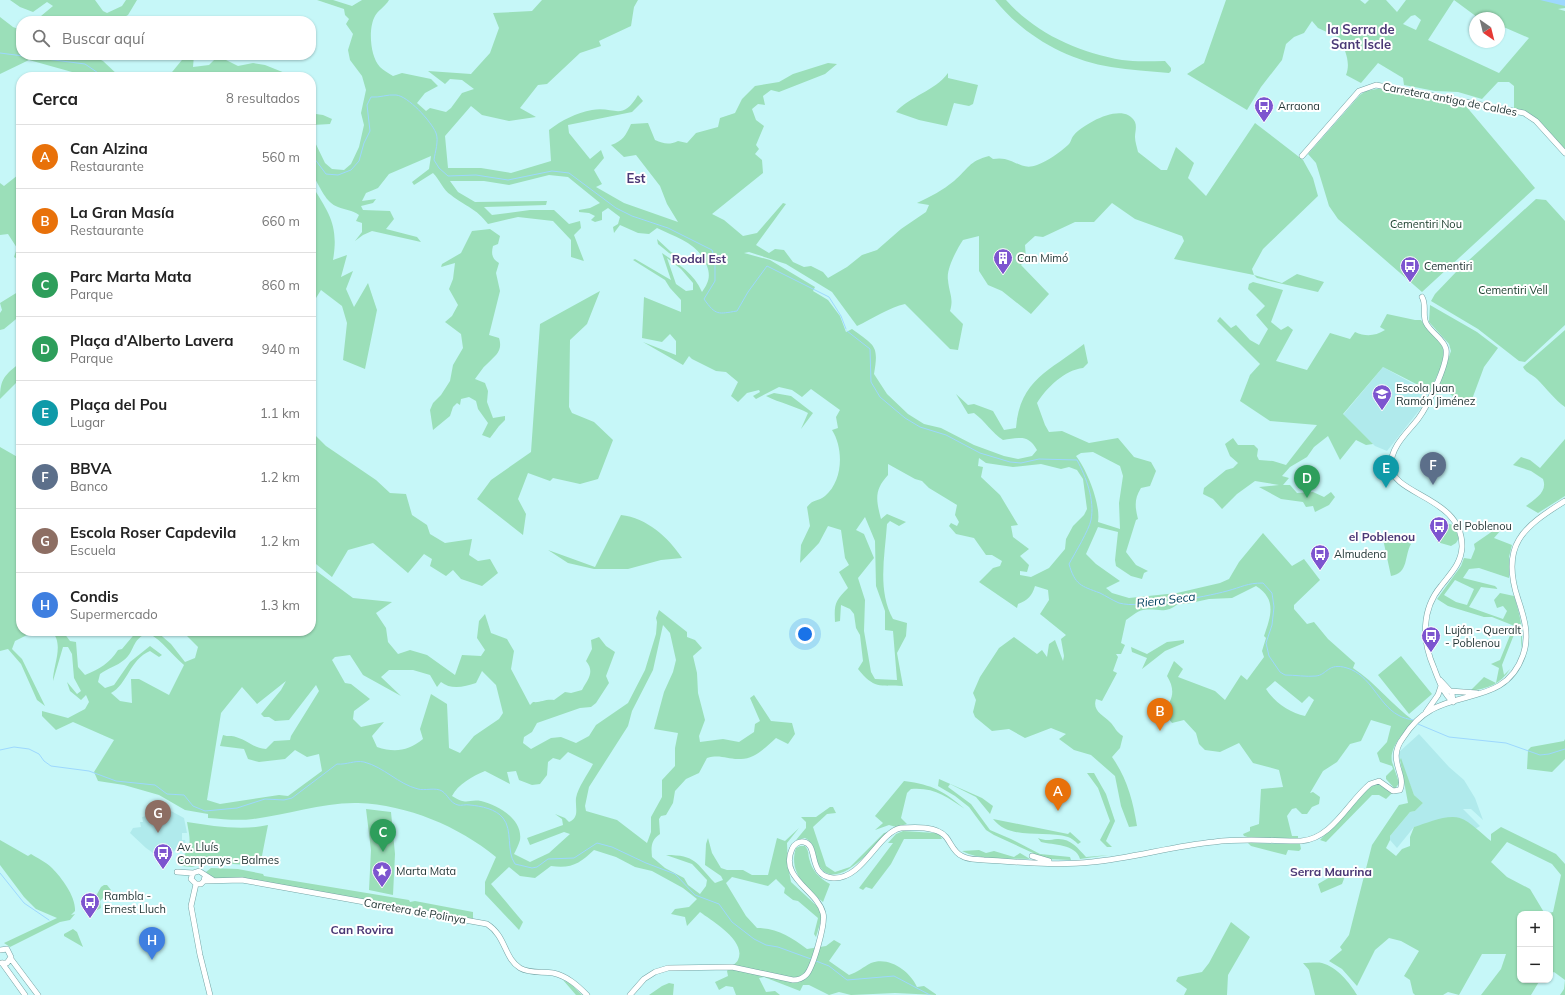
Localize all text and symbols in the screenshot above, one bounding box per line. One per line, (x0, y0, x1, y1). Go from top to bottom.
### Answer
north arrow (1469, 12, 1505, 48)
search box (16, 16, 316, 60)
district label: la Serra de Sant Iscle (1327, 21, 1395, 52)
icon: search (30, 27, 52, 49)
text: Buscar aquí (62, 29, 144, 48)
street label: Carretera antiga de Caldes (1382, 79, 1518, 119)
text: Cerca (32, 88, 78, 109)
text: 8 resultados (226, 90, 300, 106)
bus stop icon: Arraona (1253, 95, 1275, 123)
place label: Arraona (1278, 99, 1320, 113)
text: Can Alzina (70, 139, 148, 158)
text: A (40, 149, 50, 165)
text: 560 m (262, 149, 300, 165)
text: Restaurante (70, 158, 144, 174)
district label: Est (626, 170, 646, 186)
text: La Gran Masía (70, 203, 174, 222)
text: B (41, 213, 49, 229)
text: 660 m (262, 213, 300, 229)
park label: Cementiri Nou (1390, 217, 1462, 231)
text: Restaurante (70, 222, 144, 238)
building icon: Can Mimó (992, 247, 1014, 275)
district label: Rodal Est (672, 251, 727, 266)
place label: Can Mimó (1017, 251, 1068, 265)
bus stop icon: Cementiri (1399, 255, 1421, 283)
place label: Cementiri (1424, 259, 1472, 273)
text: Parc Marta Mata (70, 267, 192, 286)
text: C (41, 277, 49, 293)
text: 860 m (262, 277, 300, 293)
park label: Cementiri Vell (1478, 283, 1548, 297)
text: Parque (70, 286, 113, 302)
text: Plaça d'Alberto Lavera (70, 331, 234, 350)
text: D (40, 341, 50, 357)
text: 940 m (262, 341, 300, 357)
text: Parque (70, 350, 113, 366)
place label: Escola Juan Ramón Jiménez (1396, 381, 1476, 408)
school or university icon: Escola Juan Ramón Jiménez (1371, 383, 1393, 411)
text: Plaça del Pou (70, 395, 167, 414)
text: E (41, 405, 49, 421)
text: 1.1 km (260, 405, 300, 421)
text: Lugar (70, 414, 105, 430)
pin: F (1420, 452, 1446, 485)
pin: E (1373, 455, 1399, 488)
text: BBVA (70, 459, 112, 478)
pin: D (1294, 465, 1320, 498)
text: F (41, 469, 49, 485)
text: 1.2 km (260, 469, 300, 485)
text: Banco (70, 478, 108, 494)
bus stop icon: el Poblenou (1428, 515, 1450, 543)
place label: el Poblenou (1453, 519, 1512, 533)
text: Escola Roser Capdevila (70, 523, 236, 542)
district label: el Poblenou (1349, 529, 1415, 544)
text: G (40, 533, 50, 549)
text: 1.2 km (260, 533, 300, 549)
text: Escuela (70, 542, 116, 558)
bus stop icon: Almudena (1309, 543, 1331, 571)
place label: Almudena (1334, 547, 1386, 561)
text: Condis (70, 587, 118, 606)
water label: Riera Seca (1136, 588, 1196, 611)
text: H (40, 597, 50, 613)
text: 1.3 km (260, 597, 300, 613)
text: Supermercado (70, 606, 158, 622)
place label: Luján - Queralt - Poblenou (1445, 623, 1521, 650)
your location (795, 624, 815, 644)
bus stop icon: Luján - Queralt - Poblenou (1420, 625, 1442, 653)
pin: B (1147, 698, 1173, 731)
pin: A (1045, 778, 1071, 811)
pin: G (145, 800, 171, 833)
pin: C (370, 819, 396, 852)
place label: Av. Lluís Companys - Balmes (177, 840, 279, 867)
bus stop icon: Av. Lluís Companys - Balmes (152, 842, 174, 870)
place icon: Marta Mata (371, 860, 393, 888)
place label: Marta Mata (396, 864, 456, 878)
district label: Serra Maurina (1290, 864, 1372, 879)
place label: Rambla - Ernest Lluch (104, 889, 166, 916)
bus stop icon: Rambla - Ernest Lluch (79, 891, 101, 919)
street label: Carretera de Polinya (363, 895, 467, 927)
map controls (1517, 911, 1553, 983)
button: + (1517, 911, 1553, 947)
district label: Can Rovira (331, 922, 393, 937)
pin: H (139, 927, 165, 960)
button: − (1517, 947, 1553, 983)

